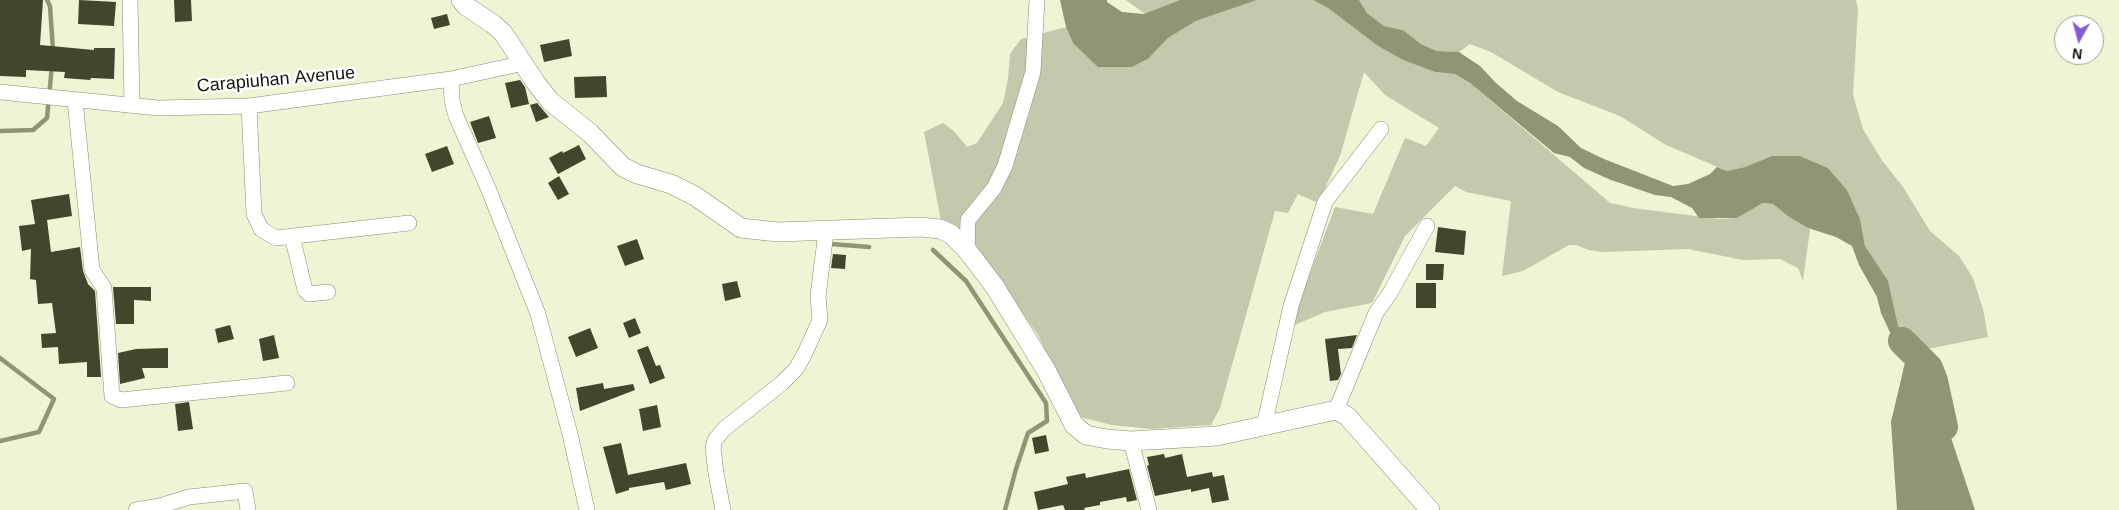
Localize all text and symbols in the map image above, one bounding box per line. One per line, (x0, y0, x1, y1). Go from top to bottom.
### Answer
north arrow (2054, 15, 2104, 65)
text: N (2071, 45, 2083, 62)
street label: Carapiuhan Avenue (196, 62, 356, 98)

